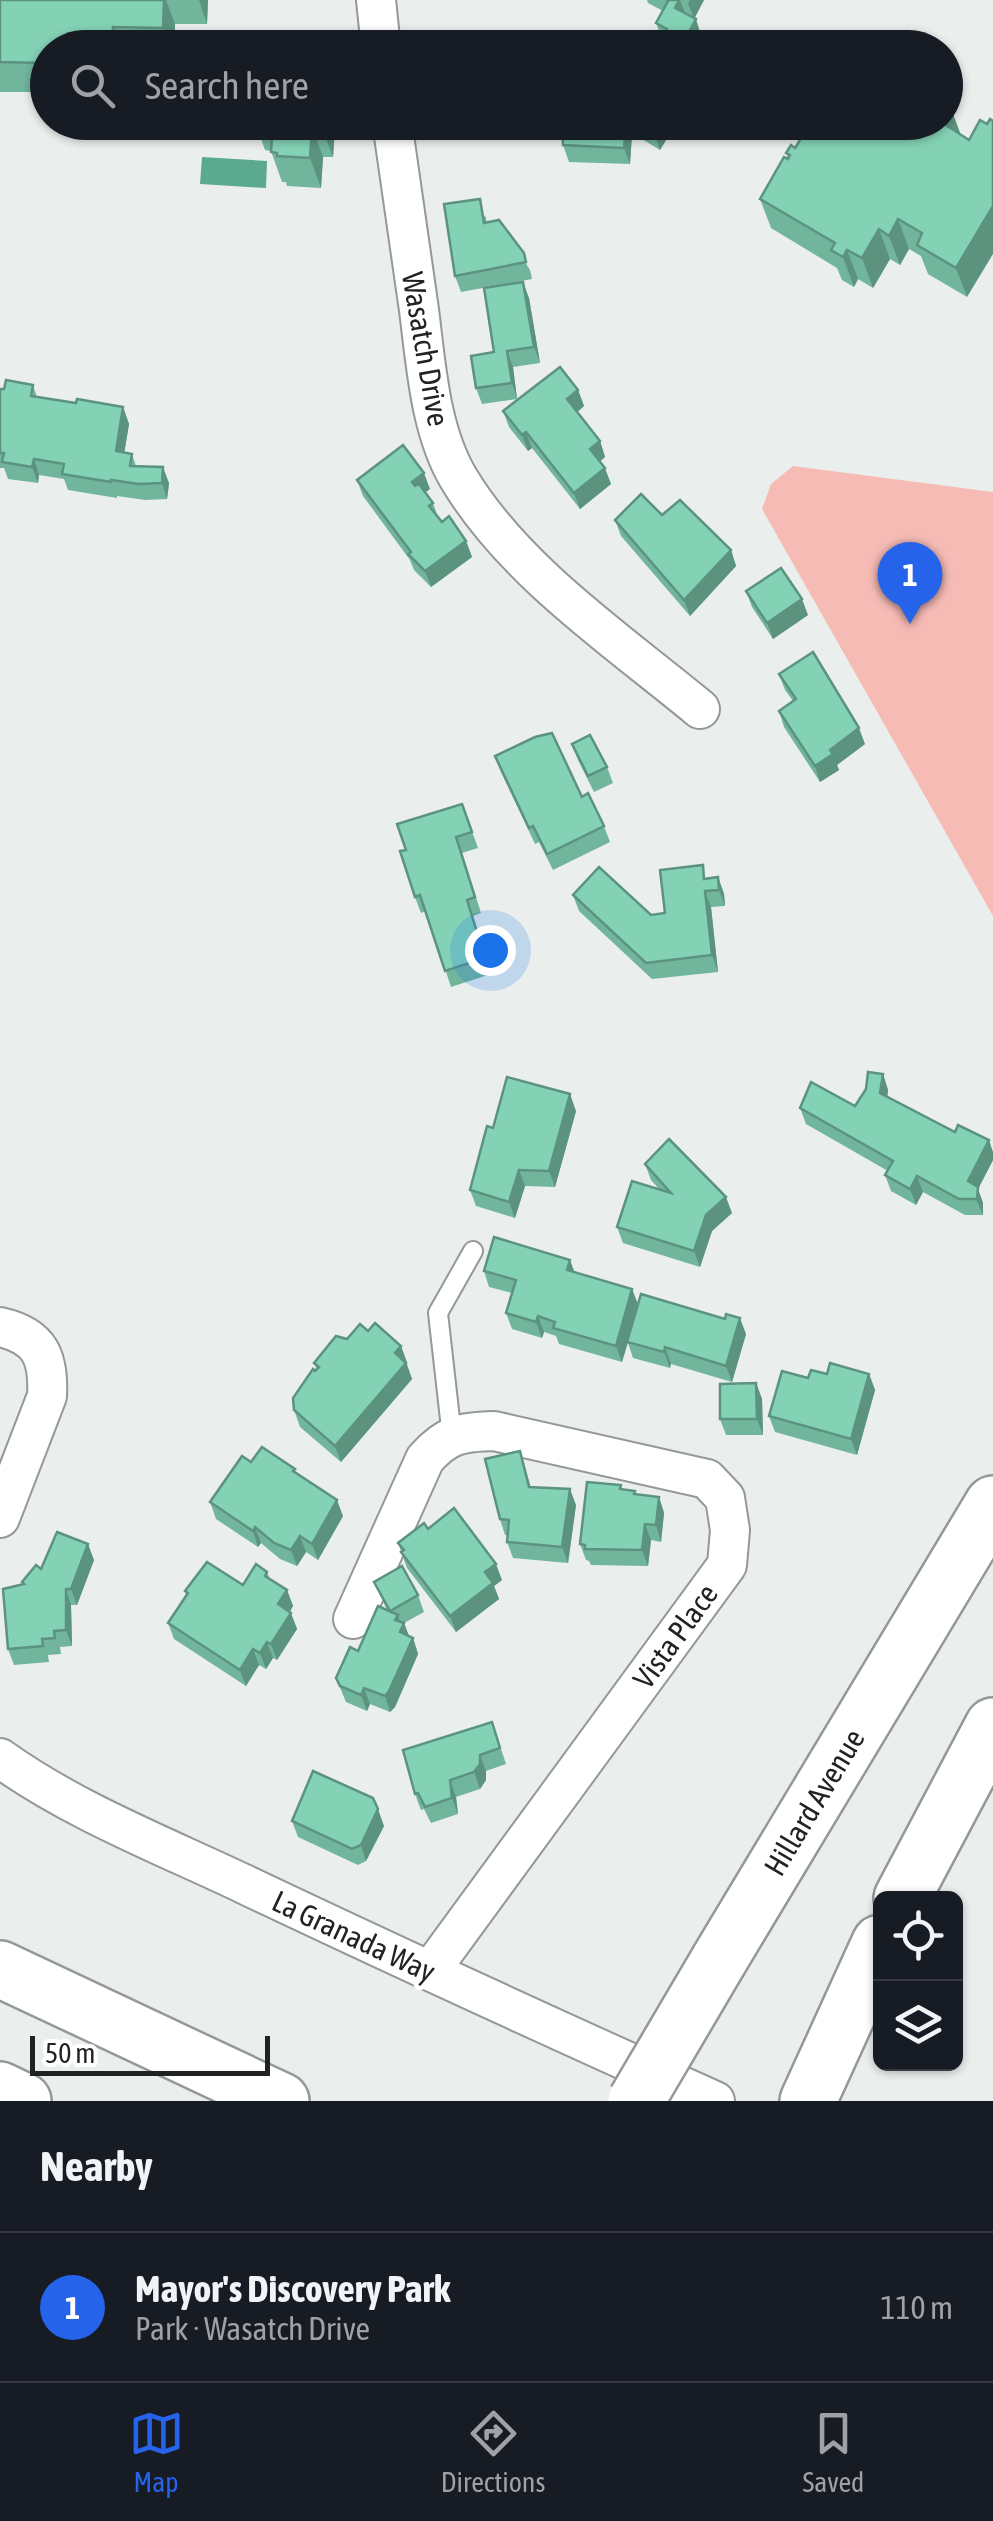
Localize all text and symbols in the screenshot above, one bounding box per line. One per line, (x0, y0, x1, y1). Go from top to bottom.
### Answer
search box (30, 30, 963, 140)
icon: search (65, 58, 120, 113)
text: Search here (145, 64, 309, 107)
street label: Wasatch Drive (396, 269, 456, 429)
pin: 1 (878, 542, 942, 624)
your location (465, 925, 516, 976)
street label: Vista Place (626, 1577, 724, 1695)
street label: Hillard Avenue (757, 1723, 871, 1881)
street label: La Granada Way (267, 1883, 441, 1989)
map controls (873, 1891, 963, 2071)
button: locate (873, 1891, 963, 1981)
button: layers (873, 1981, 963, 2071)
scale bar (30, 2031, 270, 2076)
text: 50 m (45, 2037, 95, 2069)
text: Nearby (40, 2142, 153, 2190)
text: Mayor's Discovery Park (135, 2267, 450, 2310)
text: 1 (65, 2289, 80, 2326)
text: 110 m (880, 2289, 953, 2326)
text: Park · Wasatch Drive (135, 2310, 370, 2347)
tab: Map (129, 2406, 184, 2498)
tab: Directions (441, 2406, 545, 2498)
tab: Saved (803, 2406, 864, 2498)

